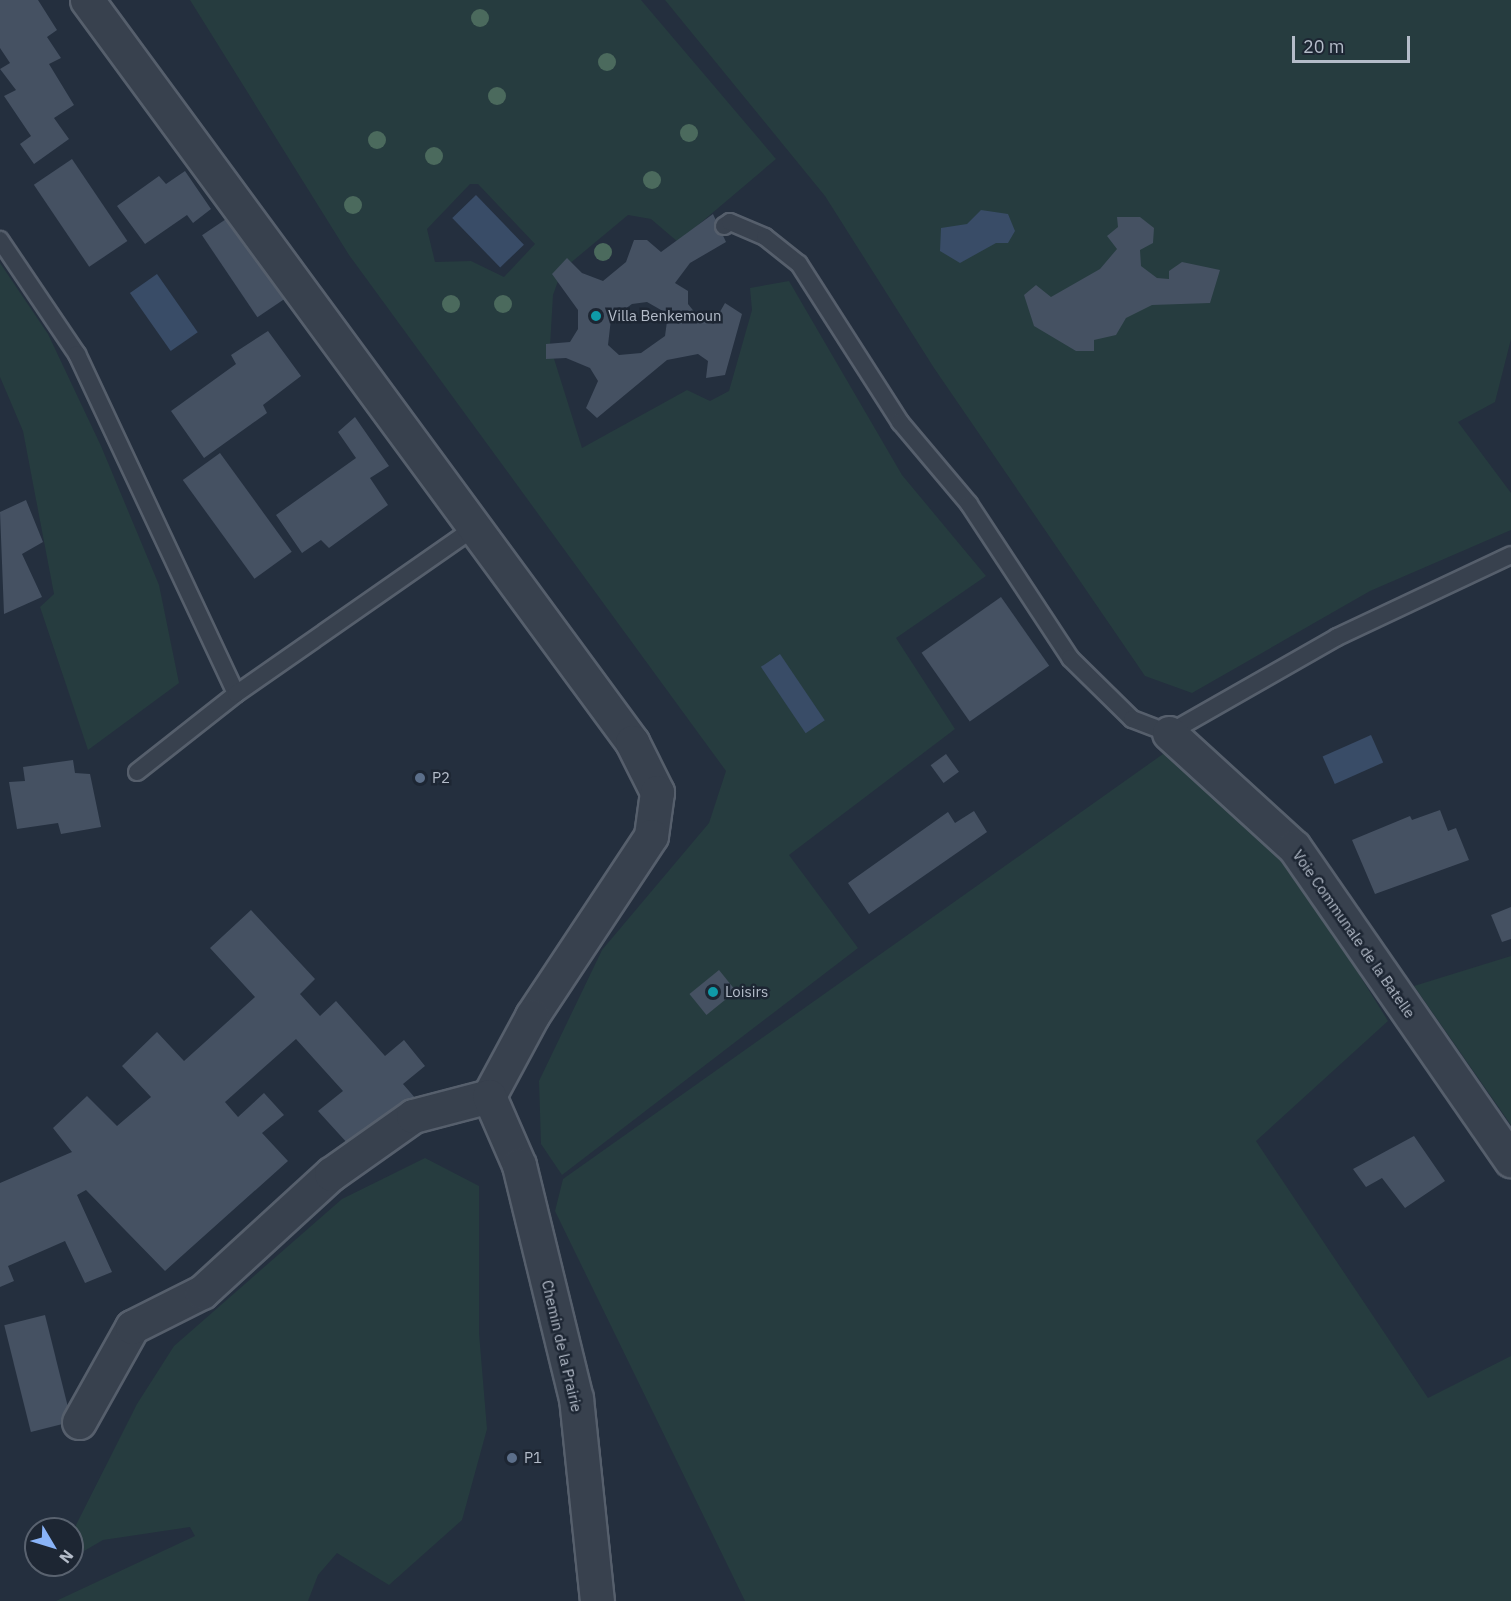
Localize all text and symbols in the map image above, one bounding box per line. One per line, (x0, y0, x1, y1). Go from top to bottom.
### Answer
scale bar (1295, 24, 1414, 62)
text: 20 m (1303, 35, 1345, 58)
place label: Villa Benkemoun (608, 307, 721, 325)
marker: Villa Benkemoun (589, 309, 603, 323)
place label: P2 (432, 769, 450, 787)
marker: P2 (413, 771, 427, 785)
street label: Voie Communale de la Batelle (1289, 846, 1419, 1022)
place label: Loisirs (725, 983, 768, 1001)
marker: Loisirs (706, 985, 720, 999)
street label: Chemin de la Prairie (538, 1278, 586, 1414)
place label: P1 (524, 1449, 542, 1467)
marker: P1 (505, 1451, 519, 1465)
north arrow (24, 1517, 84, 1577)
text: N (55, 1546, 78, 1568)

